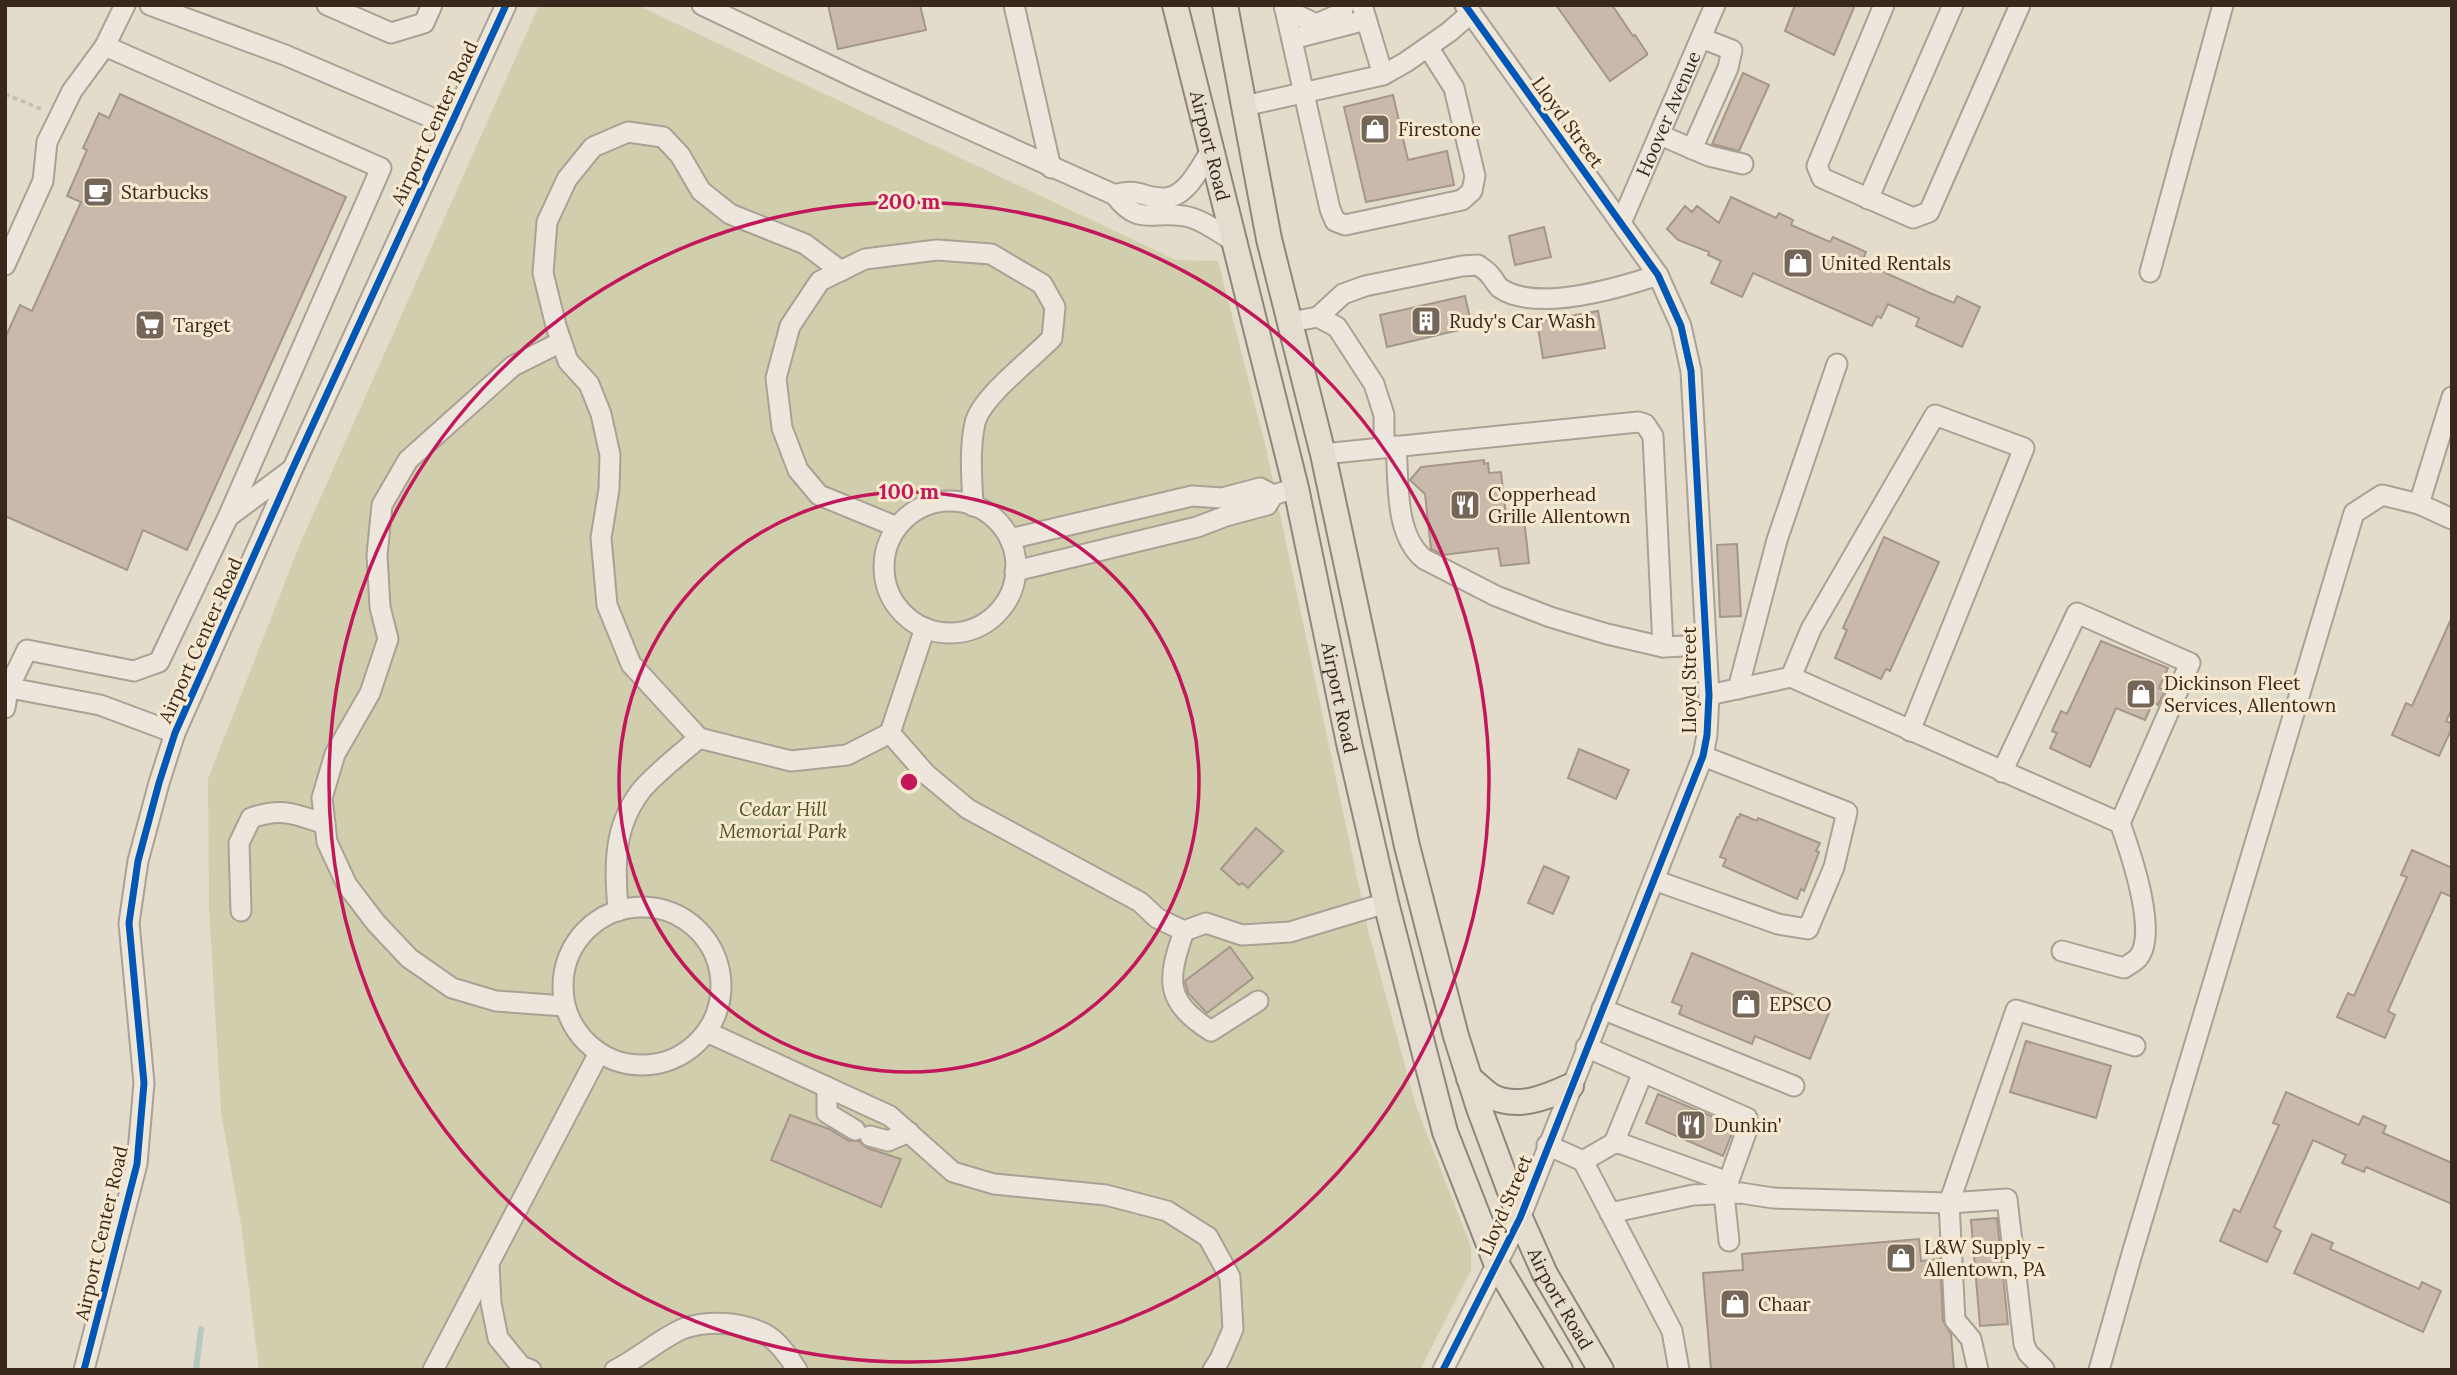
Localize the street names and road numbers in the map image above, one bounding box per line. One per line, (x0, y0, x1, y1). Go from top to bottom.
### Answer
street label: Airport Center Road (385, 37, 483, 210)
street label: Hoover Avenue (1631, 47, 1706, 180)
street label: Lloyd Street (1527, 72, 1610, 173)
street label: Airport Road (1185, 87, 1236, 203)
street label: Airport Center Road (152, 554, 247, 727)
street label: Lloyd Street (1677, 626, 1701, 734)
street label: Airport Road (1316, 639, 1363, 755)
street label: Airport Center Road (69, 1143, 133, 1324)
street label: Lloyd Street (1473, 1150, 1537, 1259)
street label: Airport Road (1522, 1243, 1598, 1354)

